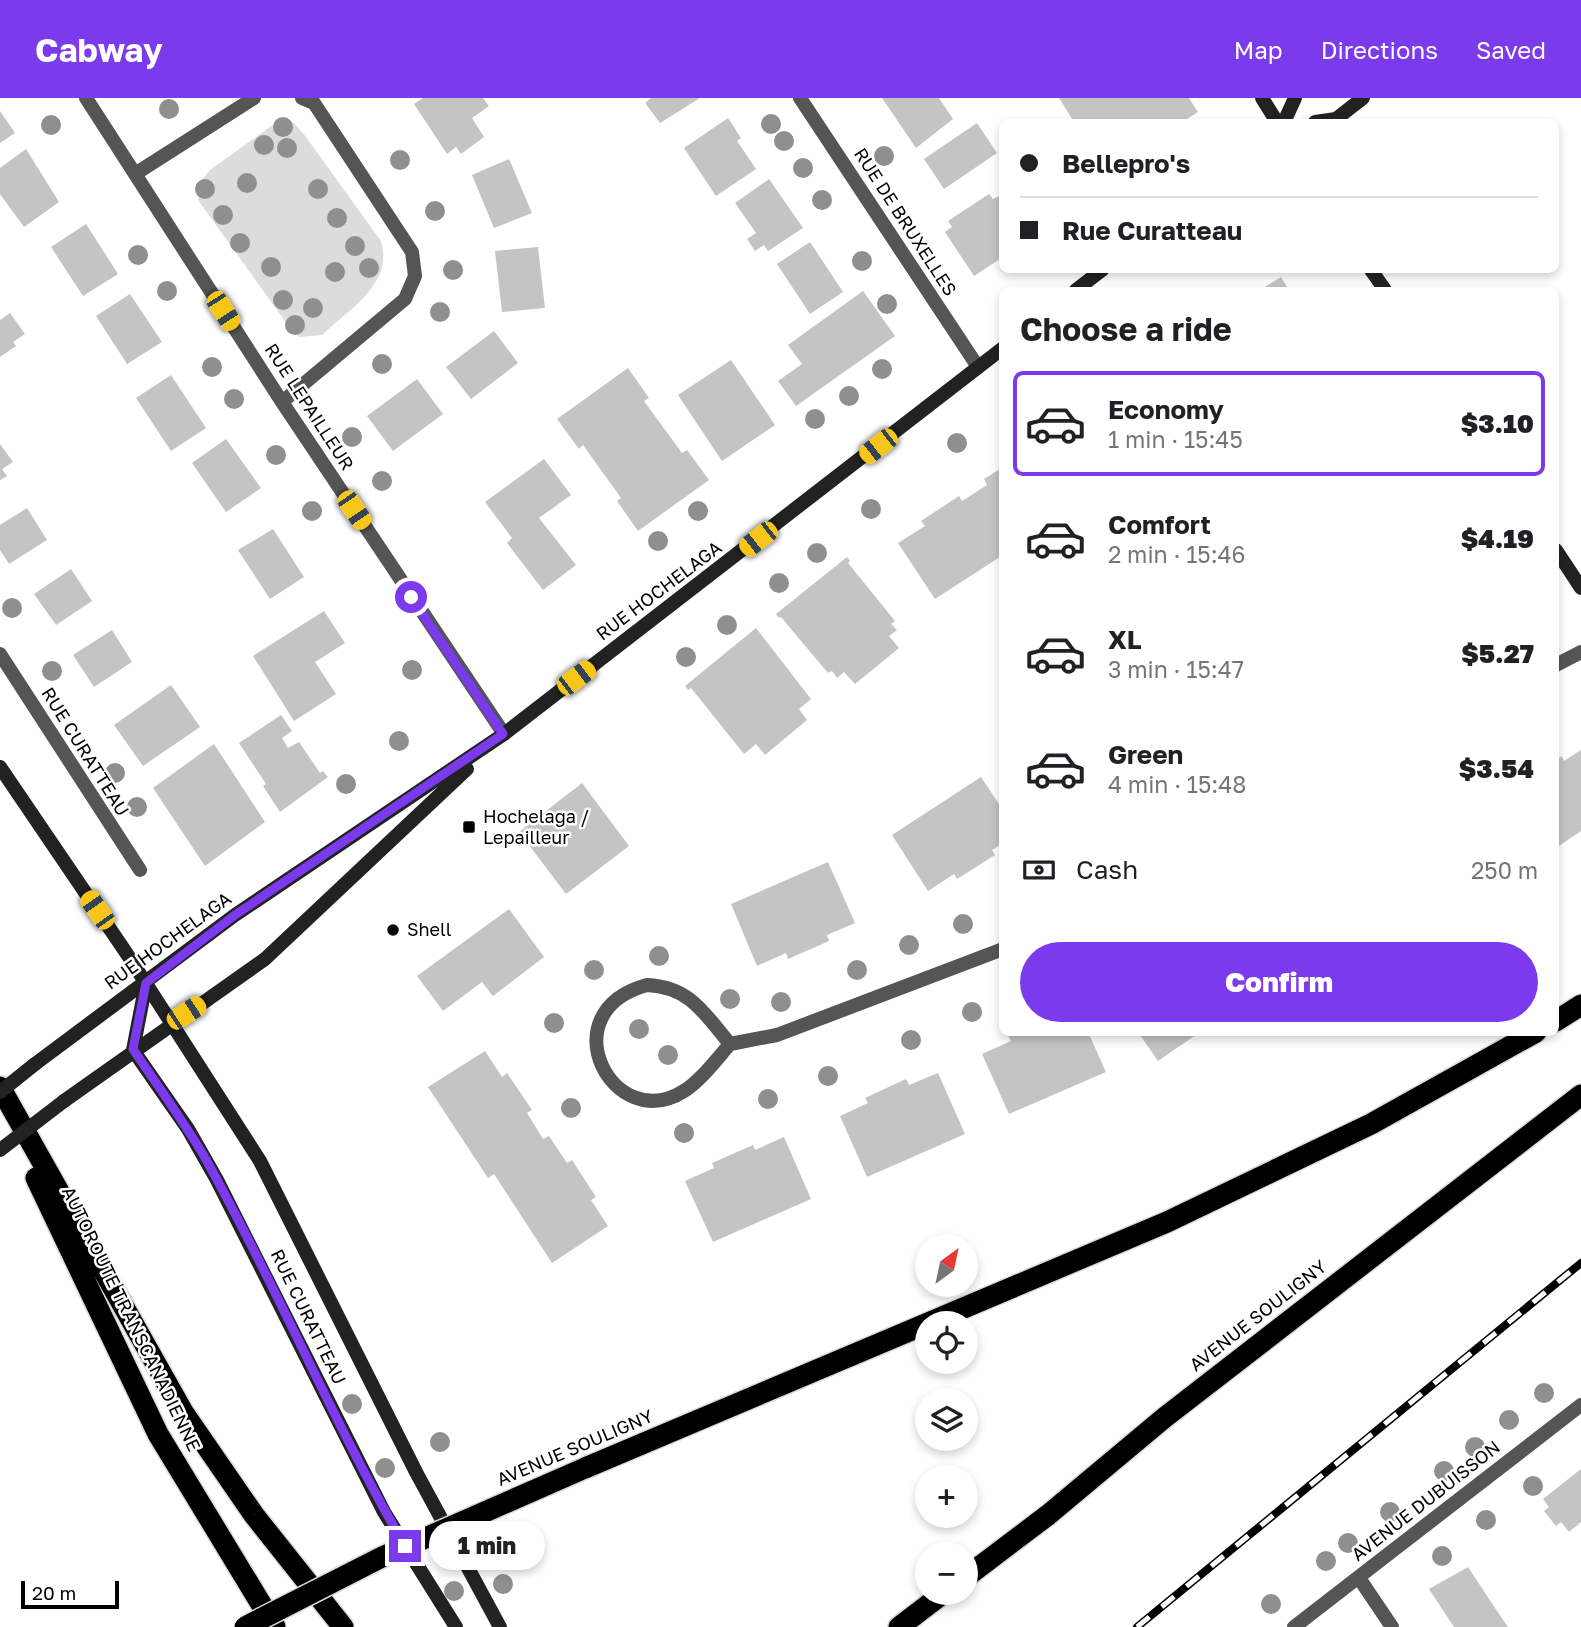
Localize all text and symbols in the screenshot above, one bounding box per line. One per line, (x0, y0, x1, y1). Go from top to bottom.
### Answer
text: Cabway (35, 30, 163, 69)
text: Map (1234, 35, 1283, 64)
text: Directions (1321, 35, 1438, 64)
text: Saved (1476, 35, 1546, 64)
street label: RUE DE BRUXELLES (850, 143, 962, 300)
text: Bellepro's (1062, 148, 1190, 179)
text: Rue Curatteau (1062, 215, 1242, 246)
car (203, 288, 244, 334)
text: Choose a ride (1020, 310, 1232, 348)
street label: RUE LEPAILLEUR (261, 339, 359, 474)
icon: car (1024, 392, 1087, 455)
text: Economy (1108, 394, 1224, 425)
text: $3.10 (1461, 408, 1534, 439)
car (855, 425, 902, 467)
text: 1 min · 15:45 (1108, 425, 1243, 453)
car (334, 487, 375, 533)
icon: car (1024, 507, 1087, 570)
text: Comfort (1108, 509, 1211, 540)
car (735, 518, 782, 560)
text: $4.19 (1461, 523, 1534, 554)
street label: RUE HOCHELAGA (591, 536, 726, 645)
text: 2 min · 15:46 (1108, 540, 1246, 568)
route start (395, 581, 427, 613)
icon: car (1024, 622, 1087, 685)
text: XL (1108, 624, 1142, 655)
text: $5.27 (1461, 638, 1534, 669)
text: 3 min · 15:47 (1108, 655, 1244, 683)
car (553, 657, 600, 699)
street label: RUE CURATTEAU (37, 683, 134, 820)
icon: car (1024, 737, 1087, 800)
text: Green (1108, 739, 1183, 770)
text: $3.54 (1459, 753, 1534, 784)
text: 4 min · 15:48 (1108, 770, 1246, 798)
place label: Hochelaga / Lepailleur (483, 805, 589, 848)
marker: Hochelaga / Lepailleur (461, 819, 477, 835)
icon: cash (1020, 851, 1058, 889)
text: Cash (1076, 854, 1138, 885)
text: 250 m (1471, 856, 1538, 884)
car (77, 887, 118, 933)
street label: RUE HOCHELAGA (100, 887, 235, 994)
place label: Shell (407, 918, 452, 940)
marker: Shell (385, 922, 401, 938)
button: Confirm (1020, 942, 1538, 1022)
car (163, 993, 210, 1033)
street label: AUTOROUTE TRANSCANADIENNE (58, 1183, 206, 1455)
north arrow (915, 1234, 978, 1297)
map controls (915, 1234, 978, 1605)
street label: RUE CURATTEAU (267, 1245, 351, 1388)
street label: AVENUE SOULIGNY (1185, 1255, 1331, 1375)
button: locate (915, 1311, 978, 1374)
button: layers (915, 1388, 978, 1451)
street label: AVENUE SOULIGNY (493, 1404, 656, 1490)
street label: AVENUE DUBUISSON (1347, 1435, 1504, 1565)
button: + (915, 1465, 978, 1528)
callout: 1 min (430, 1522, 545, 1570)
route end (389, 1530, 421, 1562)
text: 1 min (458, 1531, 516, 1559)
button: − (915, 1542, 978, 1605)
scale bar (21, 1578, 119, 1610)
text: 20 m (32, 1581, 76, 1604)

